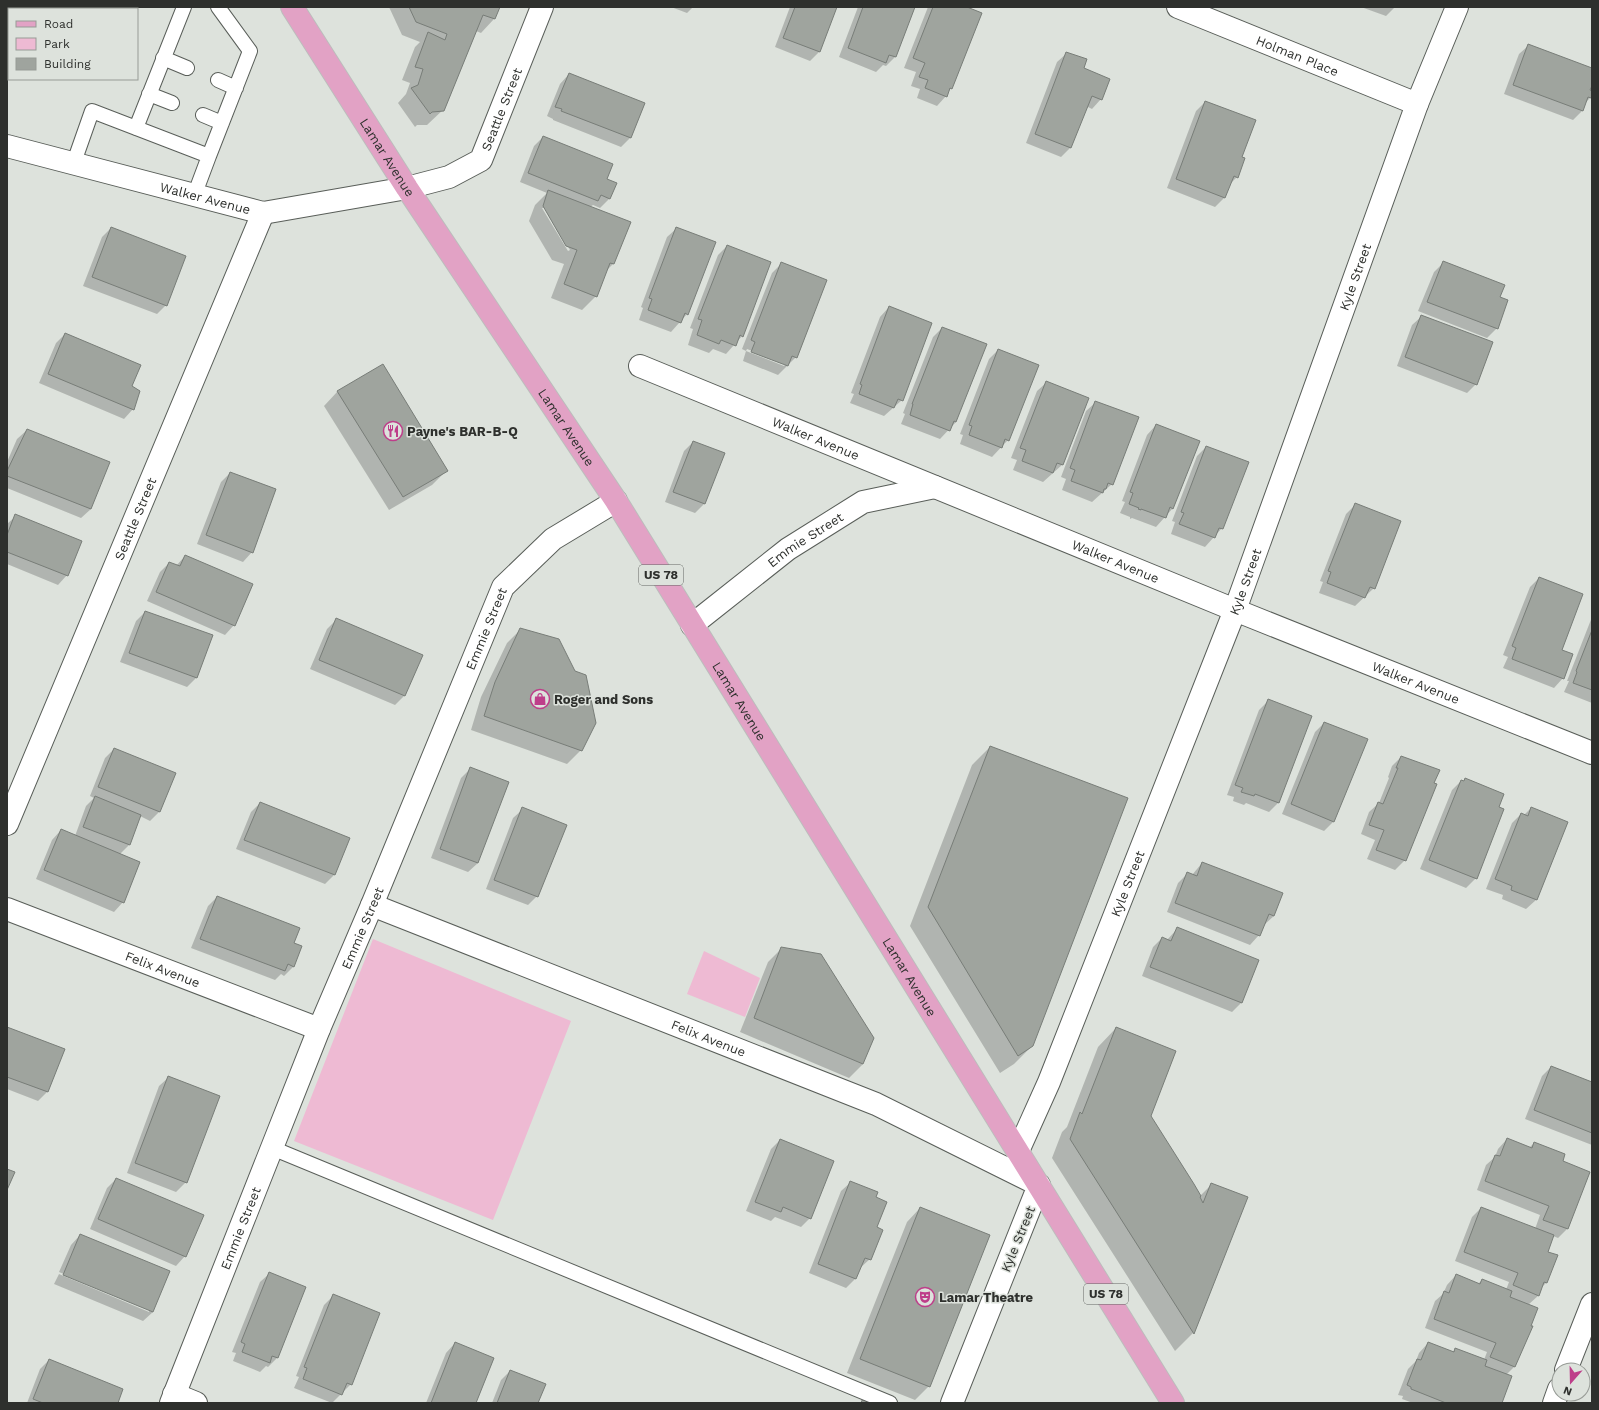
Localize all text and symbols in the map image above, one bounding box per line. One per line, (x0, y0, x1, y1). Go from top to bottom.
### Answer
legend (8, 8, 138, 80)
text: Road (44, 17, 73, 31)
street label: Holman Place (1254, 32, 1341, 79)
text: Park (44, 37, 70, 51)
text: Building (44, 57, 91, 71)
street label: Seattle Street (478, 65, 525, 153)
street label: Lamar Avenue (357, 115, 418, 199)
street label: Walker Avenue (158, 179, 252, 217)
street label: Kyle Street (1336, 241, 1374, 312)
street label: Lamar Avenue (535, 386, 598, 469)
street label: Walker Avenue (770, 414, 862, 463)
restaurant icon: Payne's BAR-B-Q (382, 420, 404, 442)
place label: Payne's BAR-B-Q (407, 424, 518, 439)
street label: Seattle Street (111, 475, 159, 562)
street label: Emmie Street (764, 509, 846, 570)
street label: Walker Avenue (1070, 536, 1161, 586)
street label: Kyle Street (1226, 546, 1264, 617)
road number: US 78 (639, 565, 683, 585)
street label: Emmie Street (462, 585, 510, 672)
street label: Walker Avenue (1370, 658, 1462, 707)
street label: Lamar Avenue (710, 659, 770, 743)
shop icon: Roger and Sons (529, 688, 551, 710)
place label: Roger and Sons (554, 692, 653, 707)
street label: Kyle Street (1107, 848, 1147, 919)
street label: Emmie Street (338, 884, 386, 971)
street label: Lamar Avenue (880, 935, 940, 1019)
street label: Felix Avenue (123, 948, 202, 990)
street label: Felix Avenue (669, 1016, 748, 1059)
street label: Emmie Street (217, 1184, 263, 1272)
street label: Kyle Street (998, 1203, 1038, 1274)
road number: US 78 (1084, 1284, 1128, 1304)
theatre icon: Lamar Theatre (914, 1286, 936, 1308)
place label: Lamar Theatre (939, 1290, 1033, 1305)
north arrow (1551, 1362, 1591, 1402)
text: N (1562, 1383, 1574, 1398)

